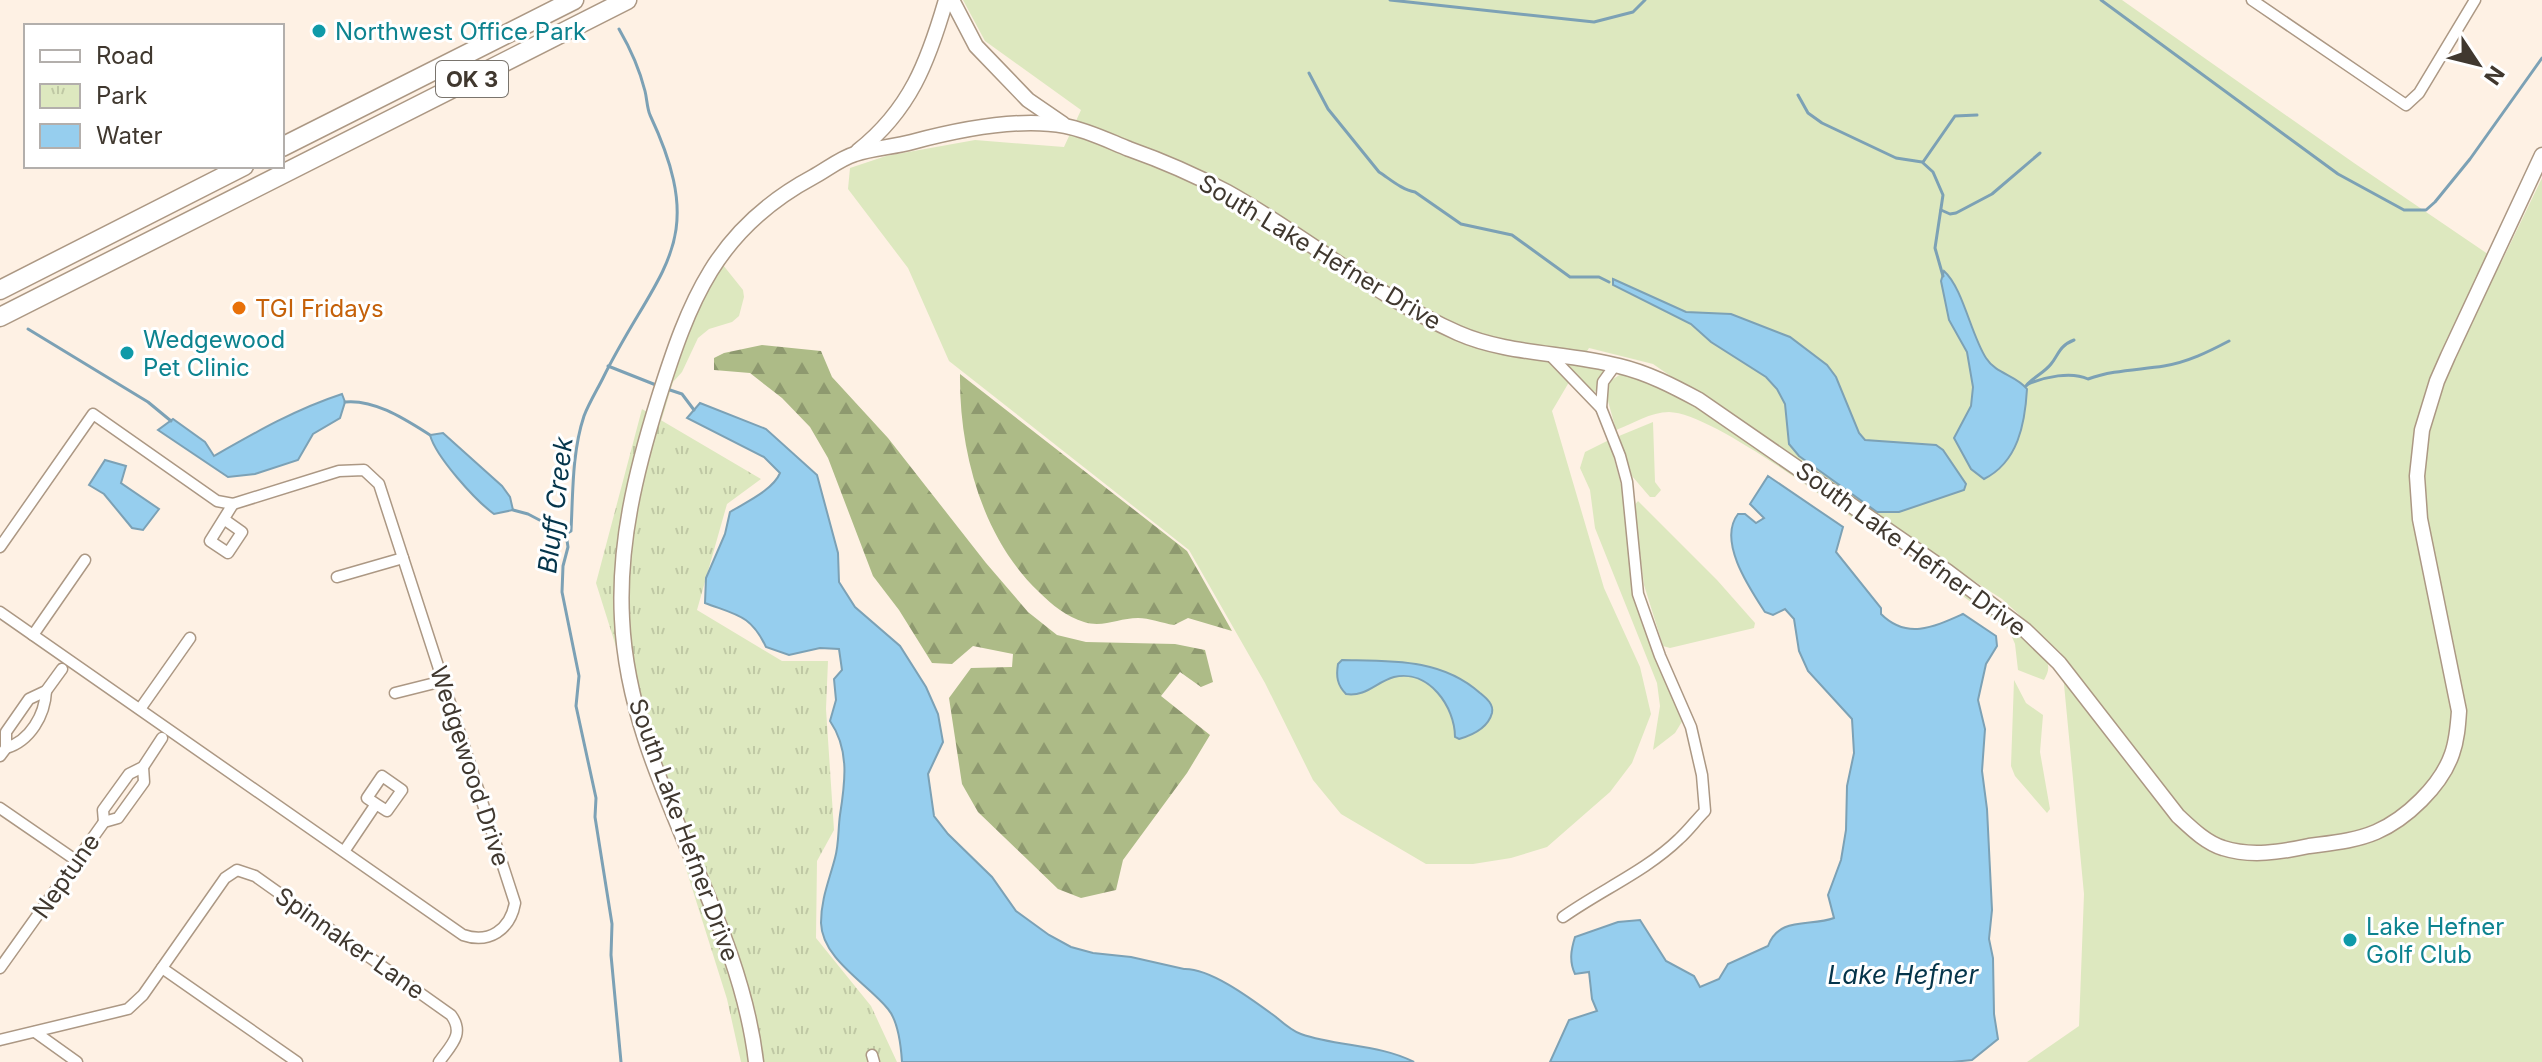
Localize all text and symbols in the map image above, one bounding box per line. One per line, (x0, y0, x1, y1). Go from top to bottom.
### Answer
place label: Northwest Office Park (335, 17, 586, 46)
marker: Northwest Office Park (310, 22, 328, 40)
legend (24, 24, 284, 168)
north arrow (2438, 24, 2518, 104)
text: Road (96, 41, 154, 70)
road number: OK 3 (436, 61, 508, 97)
text: N (2479, 61, 2510, 90)
text: Park (96, 81, 147, 110)
text: Water (96, 121, 163, 150)
street label: South Lake Hefner Drive (1194, 168, 1446, 336)
place label: TGI Fridays (255, 294, 384, 323)
marker: TGI Fridays (230, 299, 248, 317)
place label: Wedgewood Pet Clinic (143, 325, 285, 382)
marker: Wedgewood Pet Clinic (118, 344, 136, 362)
water label: Bluff Creek (531, 434, 579, 575)
street label: South Lake Hefner Drive (1790, 456, 2032, 642)
street label: Wedgewood Drive (424, 662, 516, 870)
street label: South Lake Hefner Drive (623, 695, 745, 965)
street label: Neptune (26, 828, 106, 924)
street label: Spinnaker Lane (270, 881, 430, 1005)
place label: Lake Hefner Golf Club (2366, 912, 2504, 969)
marker: Lake Hefner Golf Club (2341, 931, 2359, 949)
water label: Lake Hefner (1828, 959, 1980, 990)

